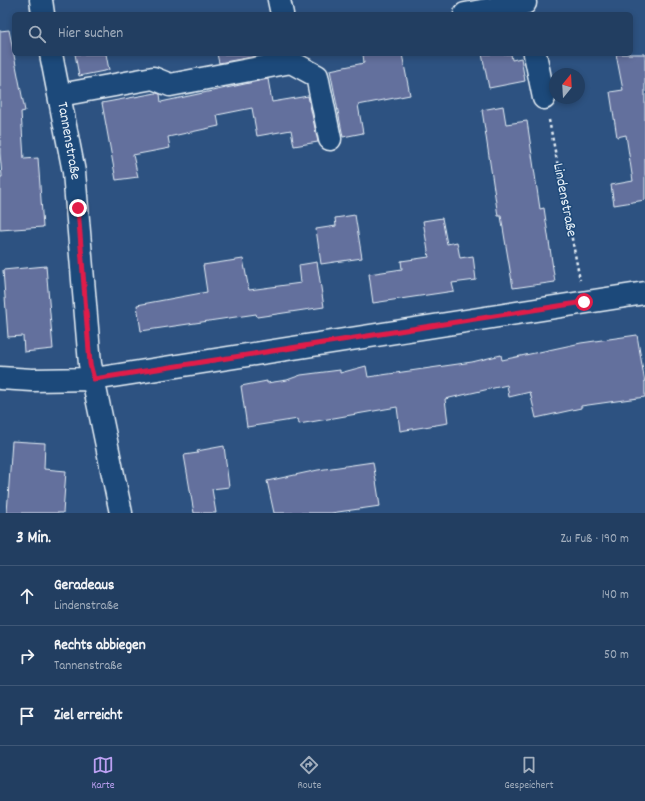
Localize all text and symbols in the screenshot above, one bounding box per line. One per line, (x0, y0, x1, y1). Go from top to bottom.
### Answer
search box (12, 12, 633, 56)
icon: search (26, 23, 48, 45)
text: Hier suchen (58, 23, 123, 45)
north arrow (549, 68, 585, 104)
street label: Tannenstraße (50, 100, 86, 182)
street label: Lindenstraße (546, 161, 582, 239)
route end (69, 199, 87, 217)
route start (575, 293, 593, 311)
text: 3 Min. (16, 527, 51, 551)
text: Zu Fuß · 190 m (560, 530, 629, 549)
text: Geradeaus (54, 575, 114, 597)
icon: ahead (16, 585, 38, 607)
text: 140 m (602, 586, 629, 605)
text: Lindenstraße (54, 597, 119, 616)
text: Rechts abbiegen (54, 635, 146, 657)
icon: right (16, 645, 38, 667)
text: 50 m (604, 646, 629, 665)
text: Tannenstraße (54, 657, 122, 676)
icon: arrive (16, 705, 38, 727)
text: Ziel erreicht (54, 705, 122, 727)
tab: Karte (91, 754, 115, 794)
tab: Route (297, 754, 321, 794)
tab: Gespeichert (504, 754, 554, 794)

